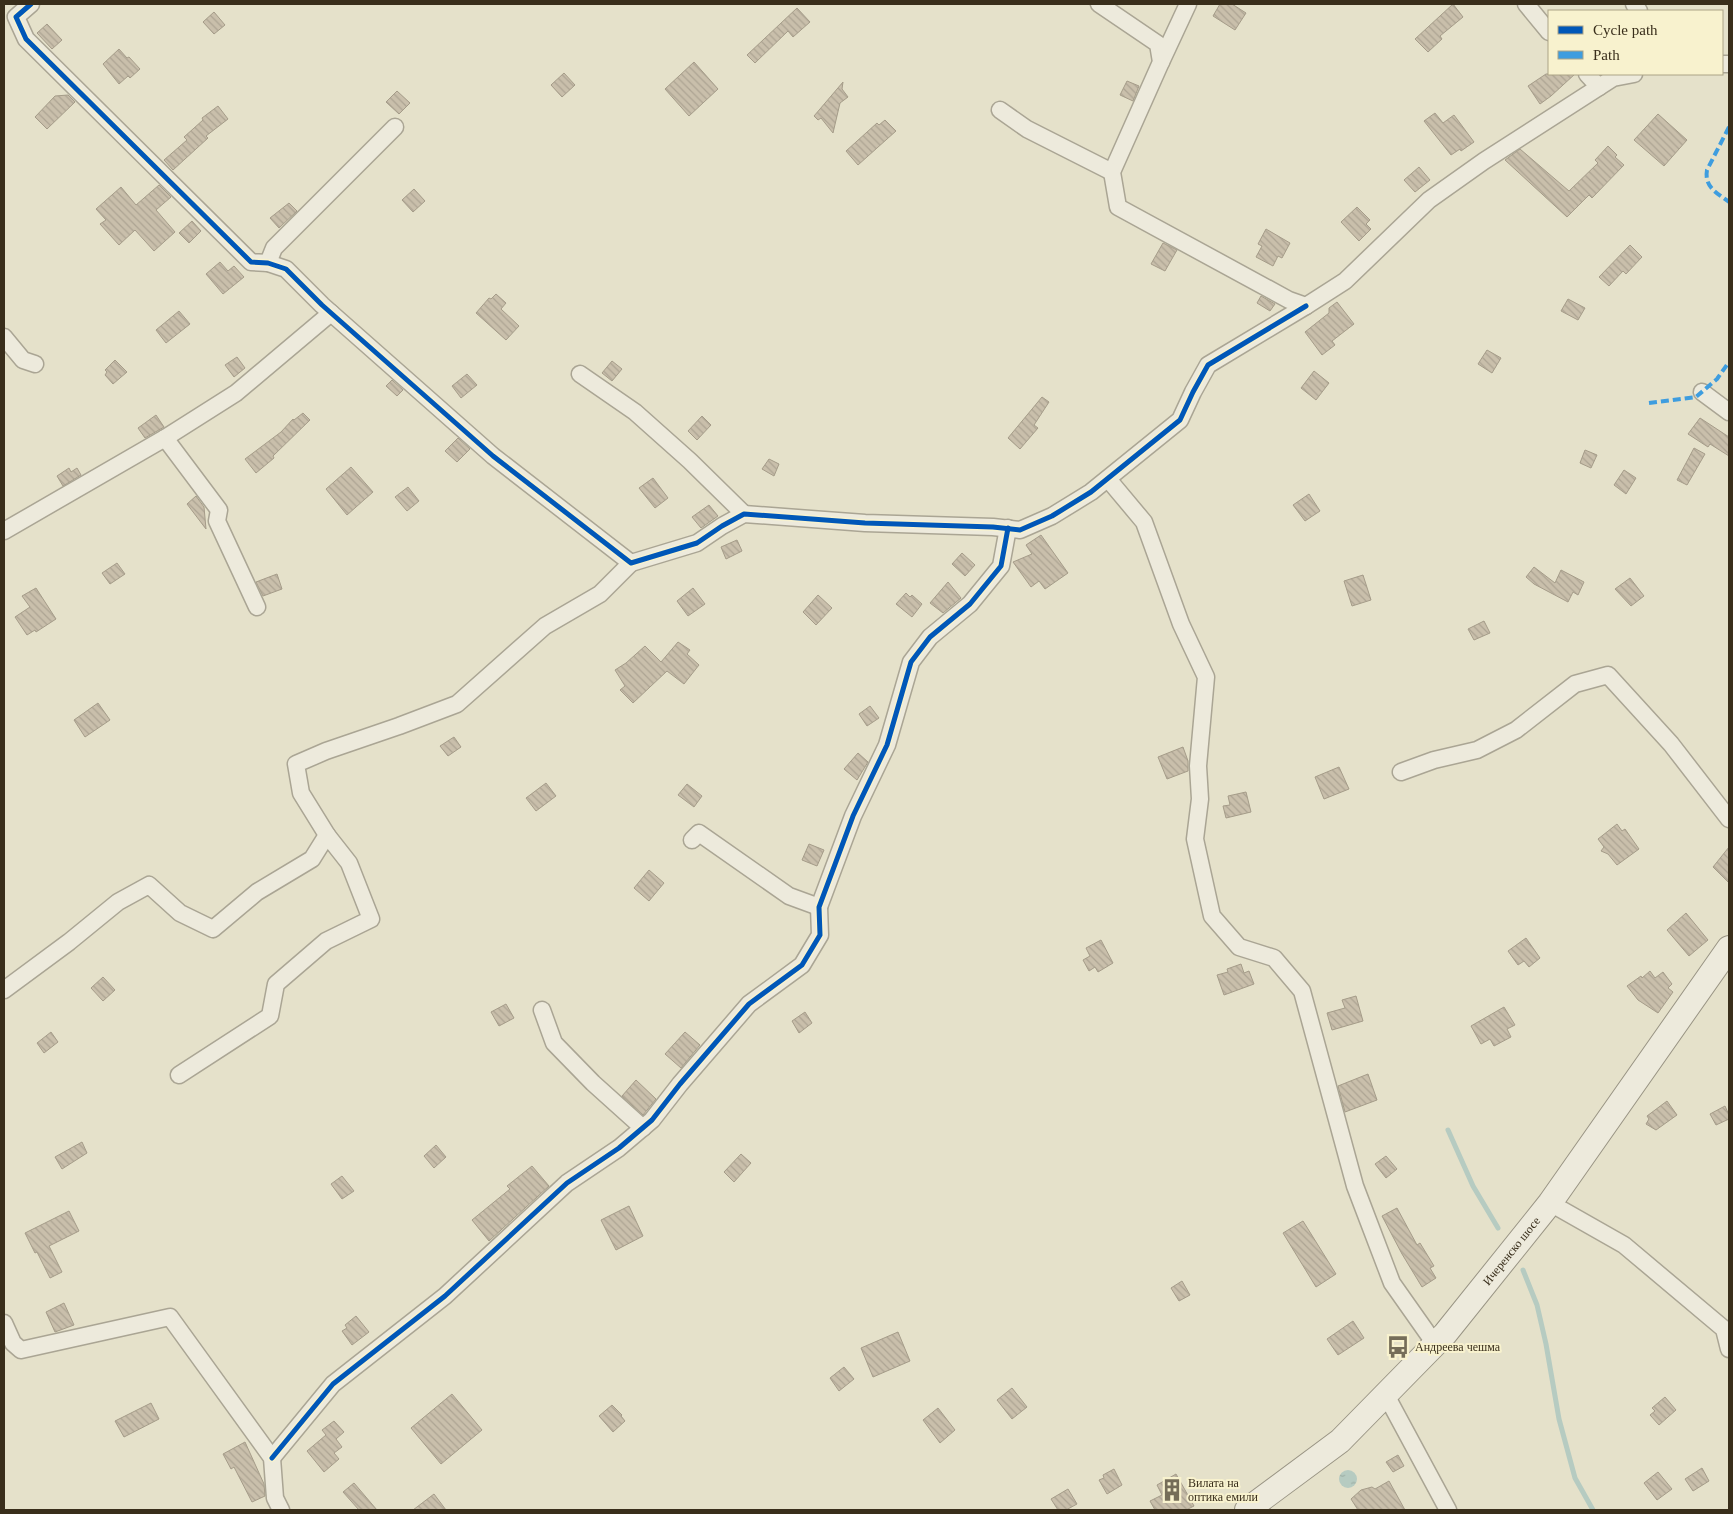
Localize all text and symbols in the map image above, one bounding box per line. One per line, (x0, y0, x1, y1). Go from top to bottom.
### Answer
legend (1548, 10, 1723, 75)
text: Cycle path (1593, 22, 1658, 38)
text: Path (1593, 47, 1620, 63)
street label: Ичеренско шосе (1480, 1214, 1543, 1288)
bus stop icon: Андреева чешма (1385, 1334, 1411, 1360)
place label: Андреева чешма (1415, 1340, 1501, 1354)
place label: Вилата на оптика емили (1188, 1476, 1258, 1504)
building icon: Вилата на оптика емили (1159, 1477, 1185, 1503)

